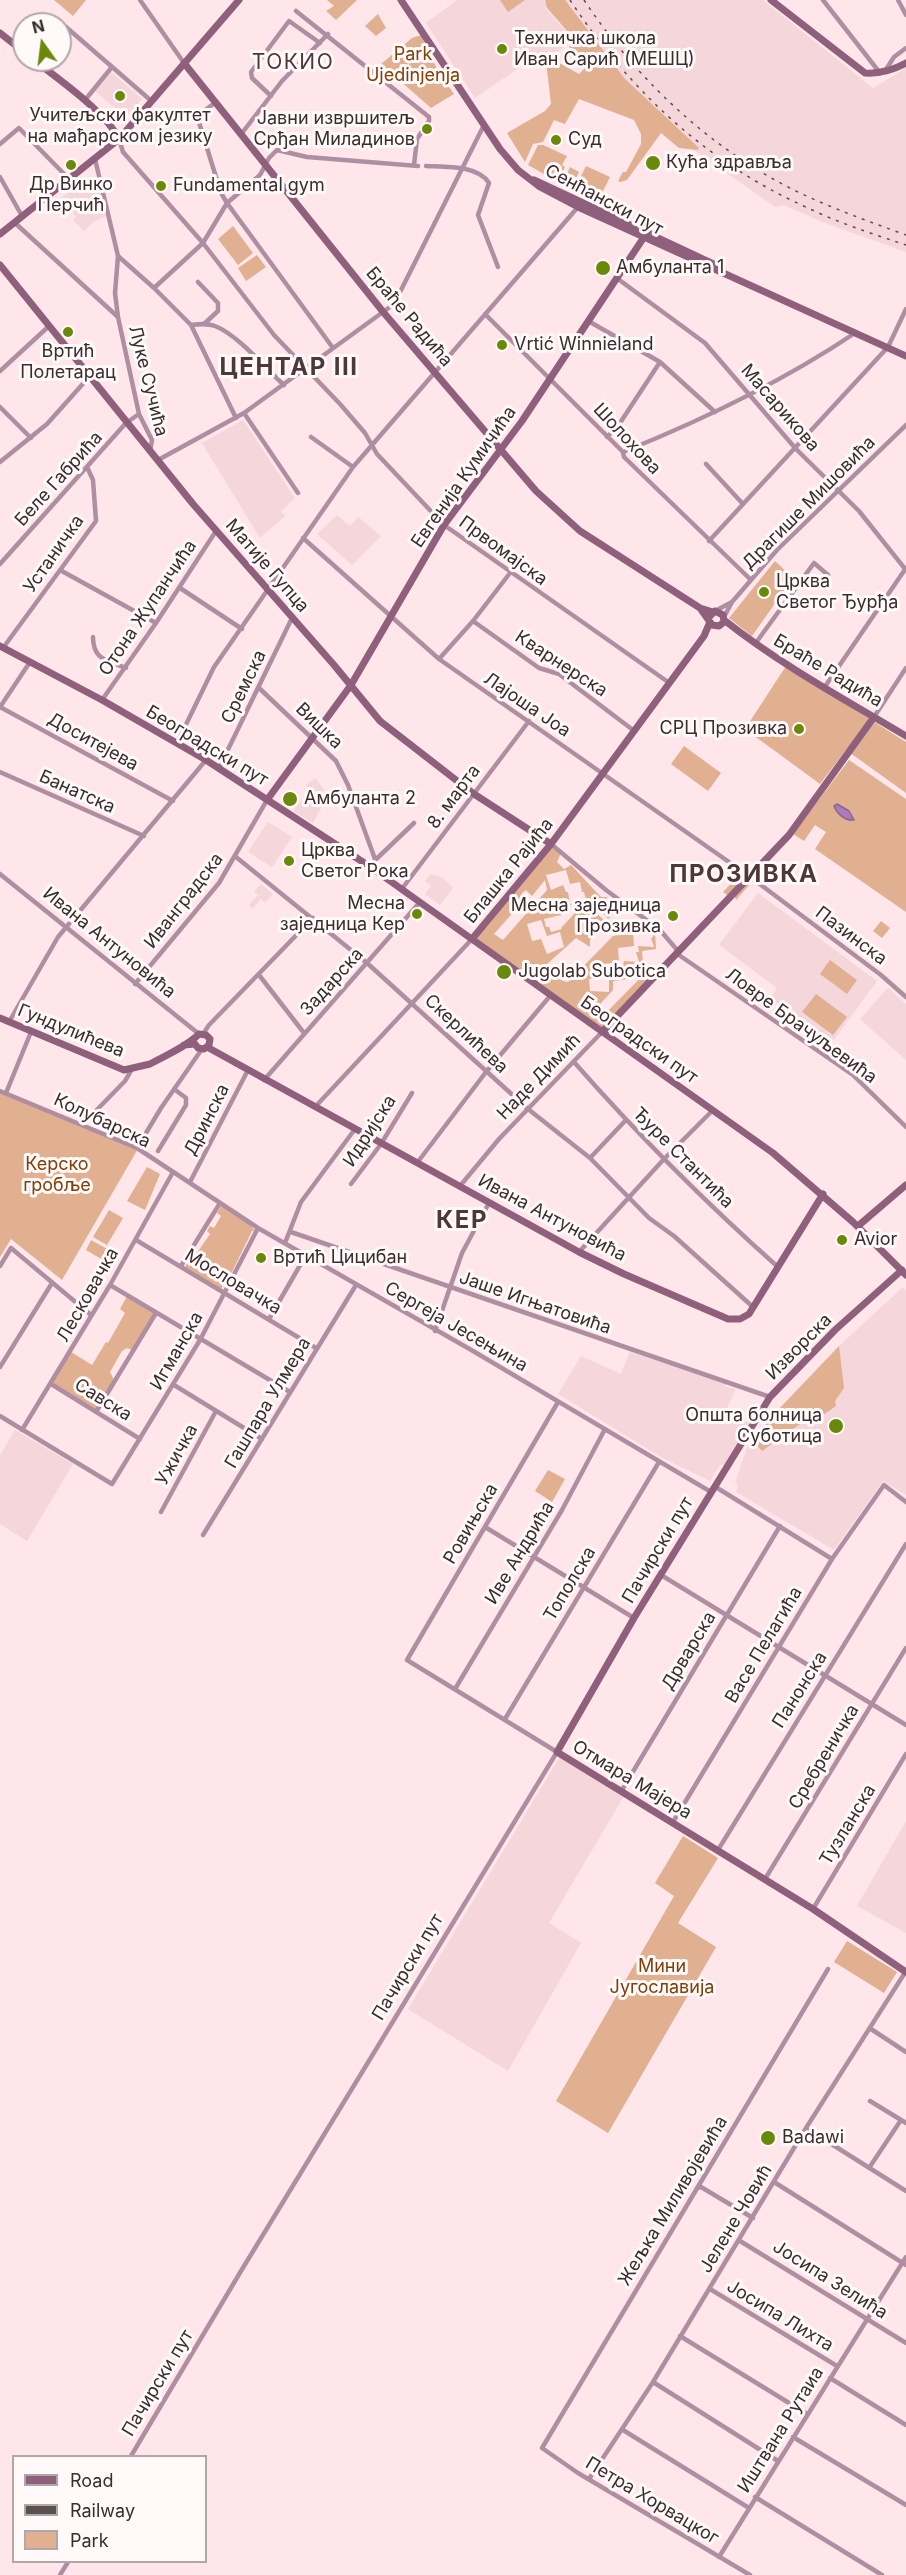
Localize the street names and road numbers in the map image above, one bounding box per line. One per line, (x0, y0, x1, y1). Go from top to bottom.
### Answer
street label: Сенћански пут (541, 160, 667, 240)
street label: Браће Радића (361, 263, 457, 371)
street label: Луке Сучића (124, 323, 172, 439)
street label: Масарикова (736, 360, 824, 456)
street label: Шолохова (589, 399, 665, 479)
street label: Евгенија Кумичића (407, 402, 521, 552)
street label: Беле Габрића (11, 427, 107, 531)
street label: Драгише Мишовића (738, 432, 880, 574)
street label: Устаничка (19, 511, 89, 597)
street label: Првомајска (455, 512, 551, 590)
street label: Матије Гупца (221, 515, 313, 617)
street label: Отона Жупанчића (95, 536, 201, 680)
street label: Кварнерска (511, 626, 611, 702)
street label: Браће Радића (770, 630, 886, 712)
street label: Сремска (217, 647, 271, 727)
street label: Лајоша Јоа (479, 668, 575, 742)
street label: Вишка (291, 698, 347, 754)
street label: Београдски пут (142, 701, 272, 791)
street label: Доситејева (44, 708, 142, 776)
street label: 8. марта (423, 761, 485, 833)
street label: Банатска (36, 766, 118, 818)
street label: Блашка Рајића (460, 814, 558, 928)
street label: Иванградска (140, 849, 228, 953)
street label: Ивана Антуновића (38, 883, 180, 1003)
street label: Пазинска (811, 902, 891, 970)
street label: Задарска (296, 944, 368, 1020)
street label: Ловре Брачуљевића (721, 964, 881, 1088)
street label: Скерлићева (420, 990, 512, 1078)
street label: Београдски пут (576, 991, 702, 1089)
street label: Гундулићева (15, 1000, 127, 1062)
street label: Наде Димић (493, 1030, 585, 1124)
street label: Дринска (180, 1081, 234, 1159)
street label: Колубарска (50, 1089, 154, 1153)
street label: Идријска (339, 1091, 401, 1171)
street label: Ђуре Стантића (628, 1103, 738, 1213)
street label: Ивана Антуновића (474, 1170, 630, 1266)
street label: Лесковачка (52, 1244, 124, 1346)
street label: Мословачка (181, 1245, 285, 1319)
street label: Јаше Игњатовића (456, 1267, 614, 1339)
street label: Сергеја Јесењина (381, 1277, 531, 1377)
street label: Игманска (146, 1308, 208, 1394)
street label: Изворска (761, 1309, 837, 1385)
street label: Гашпара Улмера (221, 1334, 315, 1472)
street label: Савска (70, 1374, 136, 1426)
street label: Ужичка (151, 1421, 203, 1489)
street label: Ровињска (439, 1480, 503, 1568)
street label: Пачирски пут (618, 1493, 698, 1607)
street label: Иве Андрића (481, 1498, 559, 1608)
street label: Тополска (539, 1543, 601, 1625)
street label: Васе Пелагића (721, 1583, 807, 1707)
street label: Дрварска (657, 1608, 721, 1694)
street label: Панонска (768, 1648, 832, 1732)
street label: Сребреничка (784, 1701, 864, 1813)
street label: Отмара Мајера (568, 1736, 696, 1824)
street label: Тузланска (815, 1781, 881, 1869)
street label: Пачирски пут (368, 1910, 448, 2024)
street label: Жељка Миливојевића (614, 2112, 732, 2290)
street label: Јелене Човић (695, 2161, 777, 2277)
street label: Јосипа Зелића (769, 2236, 891, 2324)
street label: Јосипа Лихта (723, 2276, 837, 2356)
street label: Пачирски пут (118, 2326, 198, 2440)
street label: Иштвана Рутаиа (734, 2363, 828, 2497)
street label: Петра Хорвацког (582, 2453, 722, 2549)

